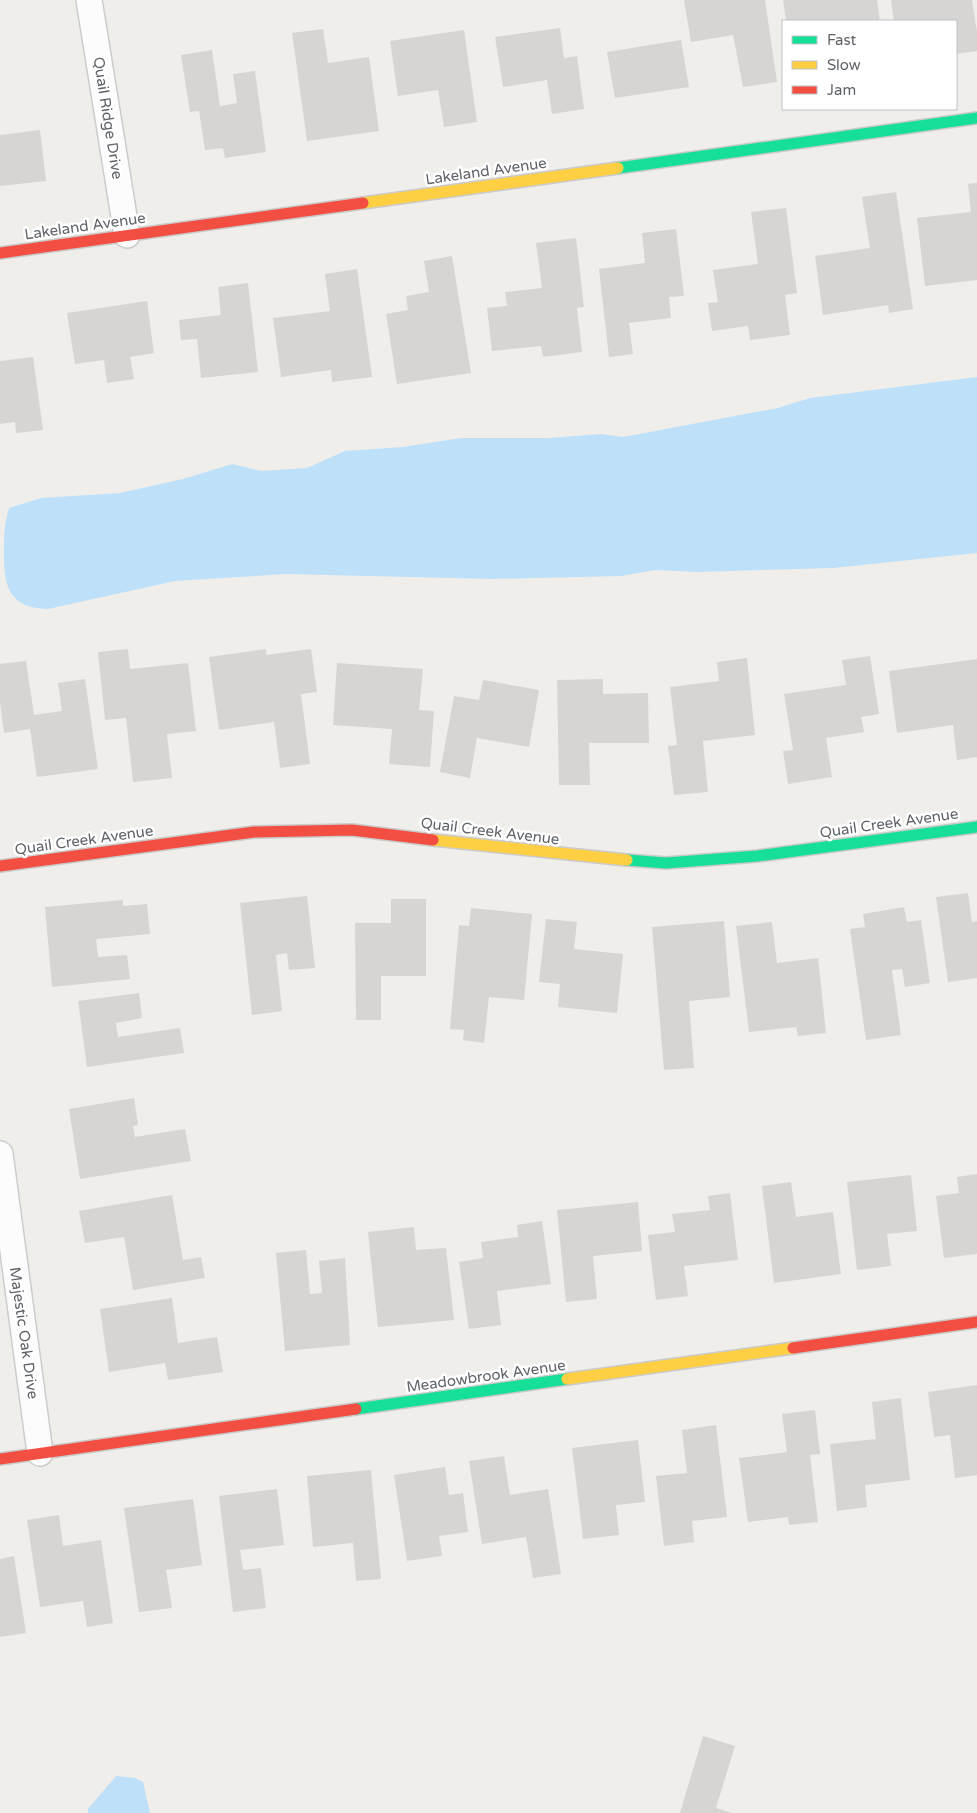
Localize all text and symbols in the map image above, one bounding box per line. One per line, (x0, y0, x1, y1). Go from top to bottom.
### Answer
legend (782, 20, 957, 110)
text: Fast (827, 31, 857, 49)
street label: Quail Ridge Drive (89, 56, 127, 180)
text: Slow (827, 56, 861, 74)
text: Jam (827, 81, 856, 99)
street label: Lakeland Avenue (424, 154, 548, 188)
street label: Lakeland Avenue (23, 209, 147, 243)
street label: Quail Creek Avenue (819, 804, 959, 842)
street label: Quail Creek Avenue (420, 814, 560, 848)
street label: Quail Creek Avenue (14, 821, 154, 859)
street label: Majestic Oak Drive (6, 1266, 42, 1400)
street label: Meadowbrook Avenue (405, 1356, 567, 1396)

